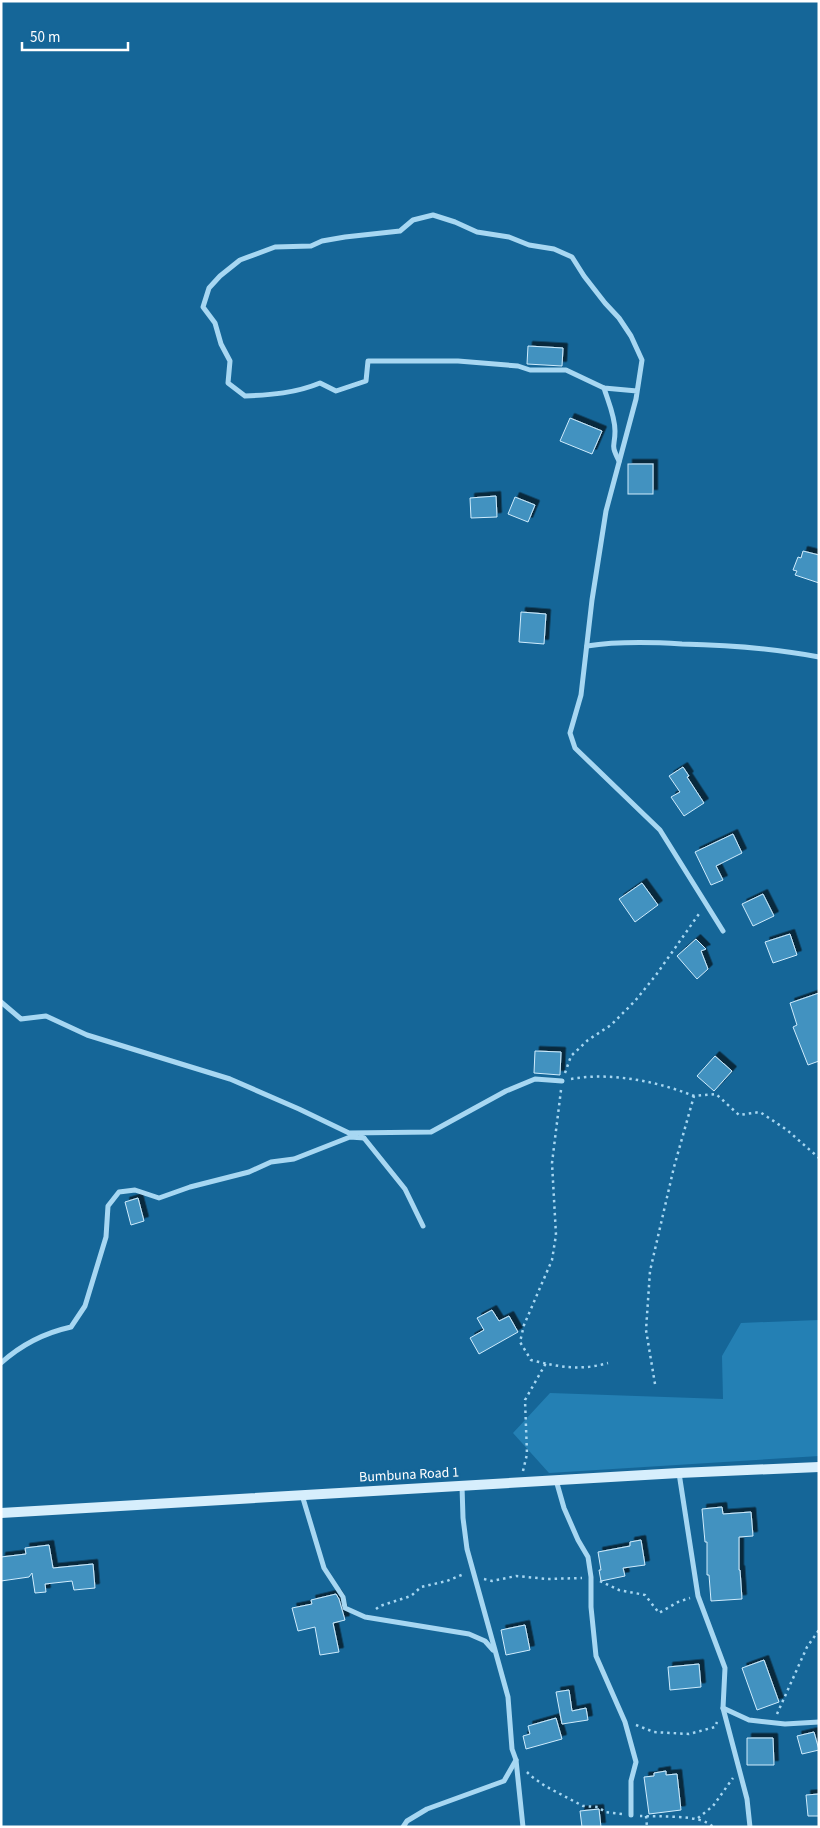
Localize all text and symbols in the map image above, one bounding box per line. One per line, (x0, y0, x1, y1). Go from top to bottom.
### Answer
scale bar (22, 20, 129, 52)
text: 50 m (30, 27, 60, 48)
street label: Bumbuna Road 1 (358, 1462, 460, 1488)

